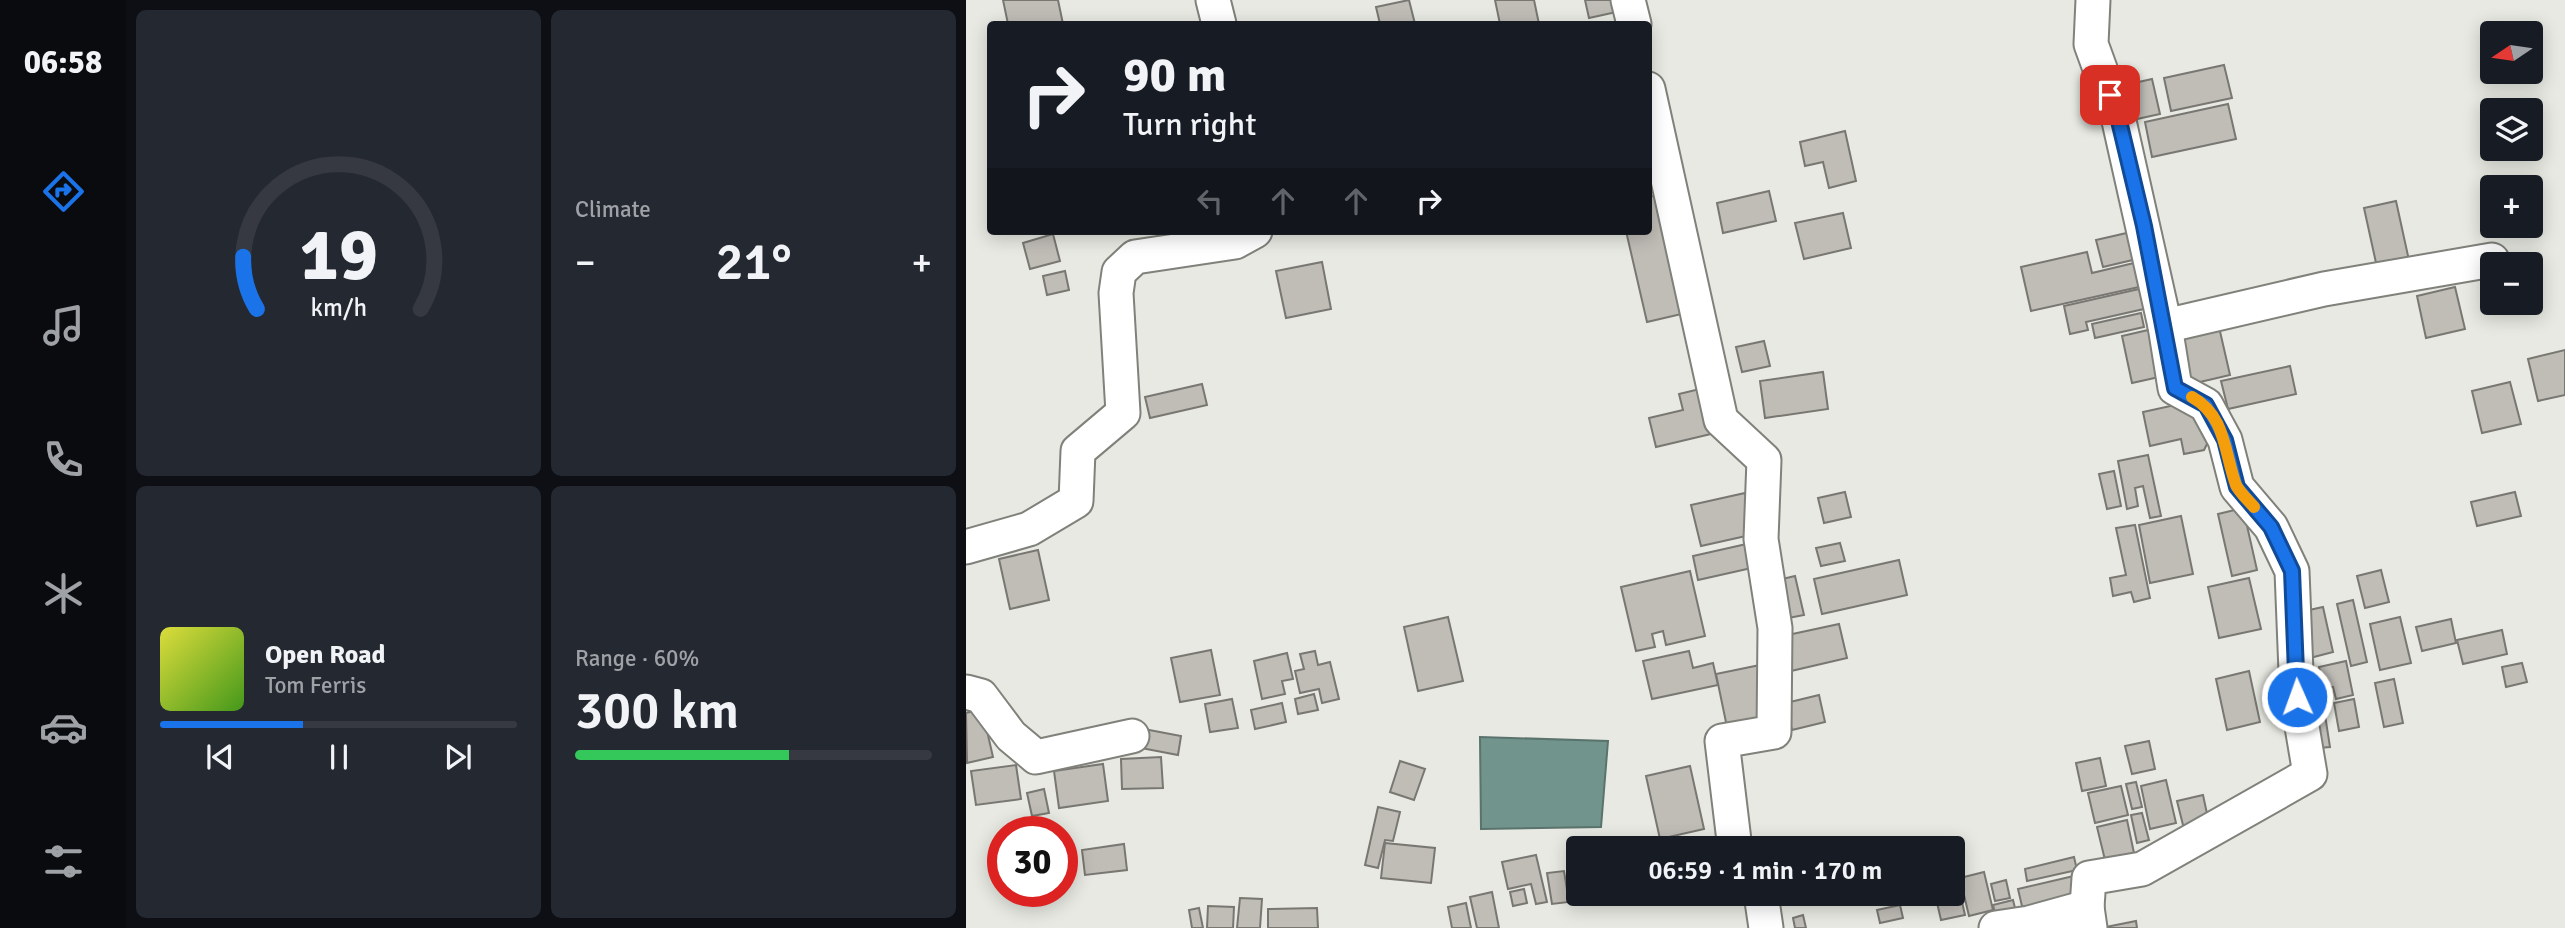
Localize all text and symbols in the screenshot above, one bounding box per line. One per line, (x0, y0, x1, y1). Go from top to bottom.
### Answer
north arrow (2480, 21, 2543, 84)
map controls (2480, 21, 2543, 315)
text: 06:58 (24, 43, 102, 82)
text: 90 m (1123, 45, 1226, 105)
icon: right (1008, 49, 1099, 140)
pin (2080, 65, 2140, 125)
icon: arrive (2091, 76, 2129, 114)
button: layers (2480, 98, 2543, 161)
text: Turn right (1123, 105, 1256, 144)
icon: directions (39, 167, 88, 216)
button: + (2480, 175, 2543, 238)
icon: left (1191, 182, 1229, 220)
icon: ahead (1264, 182, 1302, 220)
icon: ahead (1337, 182, 1375, 220)
icon: right (1410, 182, 1448, 220)
text: Climate (575, 195, 651, 224)
text: 19 (299, 211, 378, 300)
text: 21° (715, 230, 792, 294)
text: − (575, 239, 596, 286)
text: + (911, 239, 932, 286)
button: − (2480, 252, 2543, 315)
text: km/h (310, 292, 367, 323)
icon: music (39, 301, 88, 350)
icon: phone (39, 435, 88, 484)
icon: climate (39, 569, 88, 618)
text: Open Road (265, 639, 386, 671)
text: Range · 60% (575, 644, 699, 673)
position arrow (2260, 660, 2334, 734)
text: Tom Ferris (265, 671, 366, 700)
text: 300 km (575, 679, 739, 743)
icon: car (39, 703, 88, 752)
icon: previous (201, 738, 239, 776)
icon: pause (320, 738, 358, 776)
icon: next (439, 738, 477, 776)
speed limit sign: 30 (987, 816, 1078, 907)
icon: filters (39, 837, 88, 886)
text: 06:59 · 1 min · 170 m (1649, 855, 1882, 887)

